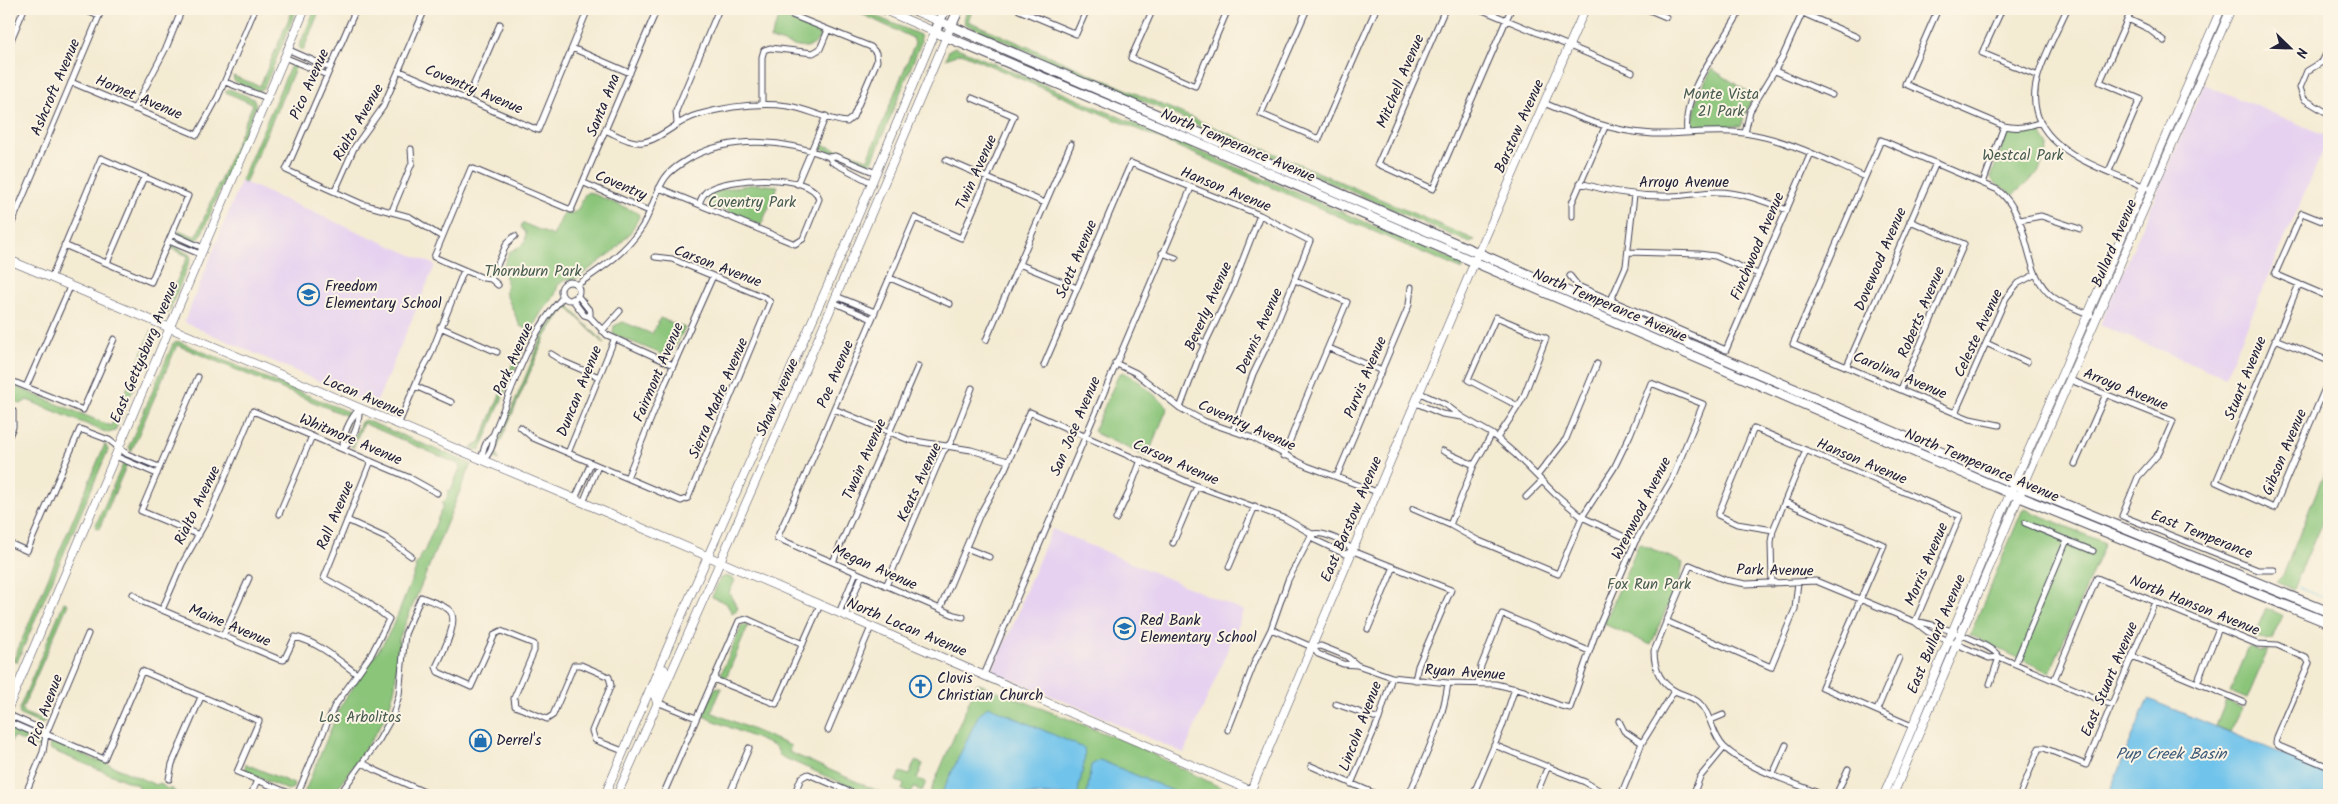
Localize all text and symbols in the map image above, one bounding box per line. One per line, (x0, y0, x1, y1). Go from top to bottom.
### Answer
north arrow (2266, 22, 2316, 72)
street label: Mitchell Avenue (1370, 30, 1432, 132)
street label: Ashcroft Avenue (25, 35, 87, 140)
text: N (2289, 44, 2313, 61)
street label: Pico Avenue (284, 45, 336, 124)
street label: Coventry Avenue (421, 58, 527, 122)
street label: Hornet Avenue (91, 69, 186, 127)
street label: Santa Ana (580, 70, 627, 140)
street label: Barstow Avenue (1488, 75, 1551, 177)
street label: Rialto Avenue (327, 79, 391, 166)
park label: Monte Vista 21 Park (1683, 83, 1759, 124)
street label: North Temperance Avenue (1157, 102, 1319, 189)
street label: Twin Avenue (950, 131, 1004, 214)
park label: Westcal Park (1982, 144, 2065, 168)
street label: Hanson Avenue (1176, 161, 1275, 219)
street label: Coventry (591, 164, 651, 208)
street label: Arroyo Avenue (1639, 171, 1729, 195)
street label: Finchwood Avenue (1724, 188, 1792, 304)
park label: Coventry Park (708, 191, 797, 215)
street label: Bullard Avenue (2086, 195, 2144, 291)
street label: Dovewood Avenue (1848, 203, 1914, 315)
street label: Scott Avenue (1050, 216, 1104, 302)
street label: Carson Avenue (670, 239, 765, 295)
street label: Beverly Avenue (1179, 258, 1239, 355)
park label: Thornburn Park (484, 260, 582, 284)
street label: North Temperance Avenue (1529, 262, 1691, 349)
street label: Roberts Avenue (1892, 263, 1952, 362)
place label: Freedom Elementary School (325, 275, 442, 316)
street label: East Gettysburg Avenue (104, 277, 186, 427)
school or university icon: Freedom Elementary School (297, 283, 321, 307)
street label: Dennis Avenue (1230, 284, 1290, 379)
street label: Celeste Avenue (1948, 285, 2010, 382)
street label: Park Avenue (487, 319, 541, 400)
street label: Fairmont Avenue (627, 319, 691, 426)
street label: Stuart Avenue (2218, 332, 2274, 424)
street label: Purvis Avenue (1338, 333, 1394, 422)
street label: Sierra Madre Avenue (683, 334, 755, 463)
street label: Poe Avenue (811, 336, 861, 412)
street label: Duncan Avenue (551, 342, 609, 441)
street label: Carolina Avenue (1849, 345, 1951, 407)
street label: Shaw Avenue (750, 354, 806, 440)
street label: Arroyo Avenue (2079, 362, 2172, 418)
street label: Locan Avenue (319, 369, 409, 425)
street label: San Jose Avenue (1044, 373, 1108, 480)
street label: Coventry Avenue (1194, 394, 1300, 458)
street label: Gibson Avenue (2256, 405, 2314, 499)
street label: Whitmore Avenue (295, 407, 406, 473)
street label: Twain Avenue (836, 415, 894, 504)
street label: North Temperance Avenue (1901, 422, 2063, 509)
street label: Hanson Avenue (1813, 432, 1911, 492)
street label: Carson Avenue (1129, 433, 1223, 493)
street label: Keats Avenue (891, 439, 949, 526)
street label: East Barstow Avenue (1315, 452, 1389, 586)
street label: Wrenwood Avenue (1606, 453, 1678, 564)
street label: Rialto Avenue (168, 461, 228, 549)
street label: Rall Avenue (311, 477, 361, 554)
street label: East Temperance (2147, 504, 2256, 566)
street label: Morris Avenue (1899, 519, 1955, 610)
street label: Megan Avenue (828, 538, 921, 597)
street label: Park Avenue (1736, 558, 1814, 584)
street label: North Hanson Avenue (2126, 569, 2263, 643)
street label: East Bullard Avenue (1901, 571, 1973, 698)
park label: Fox Run Park (1607, 573, 1692, 597)
street label: North Locan Avenue (843, 592, 971, 664)
street label: Maine Avenue (185, 598, 275, 654)
place label: Red Bank Elementary School (1140, 609, 1257, 650)
school or university icon: Red Bank Elementary School (1112, 617, 1136, 641)
street label: East Stuart Avenue (2075, 618, 2145, 741)
street label: Ryan Avenue (1424, 658, 1506, 688)
place label: Clovis Christian Church (937, 667, 1043, 708)
street label: Pico Avenue (22, 671, 70, 750)
church icon: Clovis Christian Church (909, 675, 933, 699)
street label: Lincoln Avenue (1333, 677, 1389, 775)
park label: Los Arbolitos (319, 706, 402, 730)
shop icon: Derrel's (468, 728, 492, 752)
place label: Derrel's (496, 729, 542, 753)
water label: Pup Creek Basin (2116, 742, 2228, 767)

